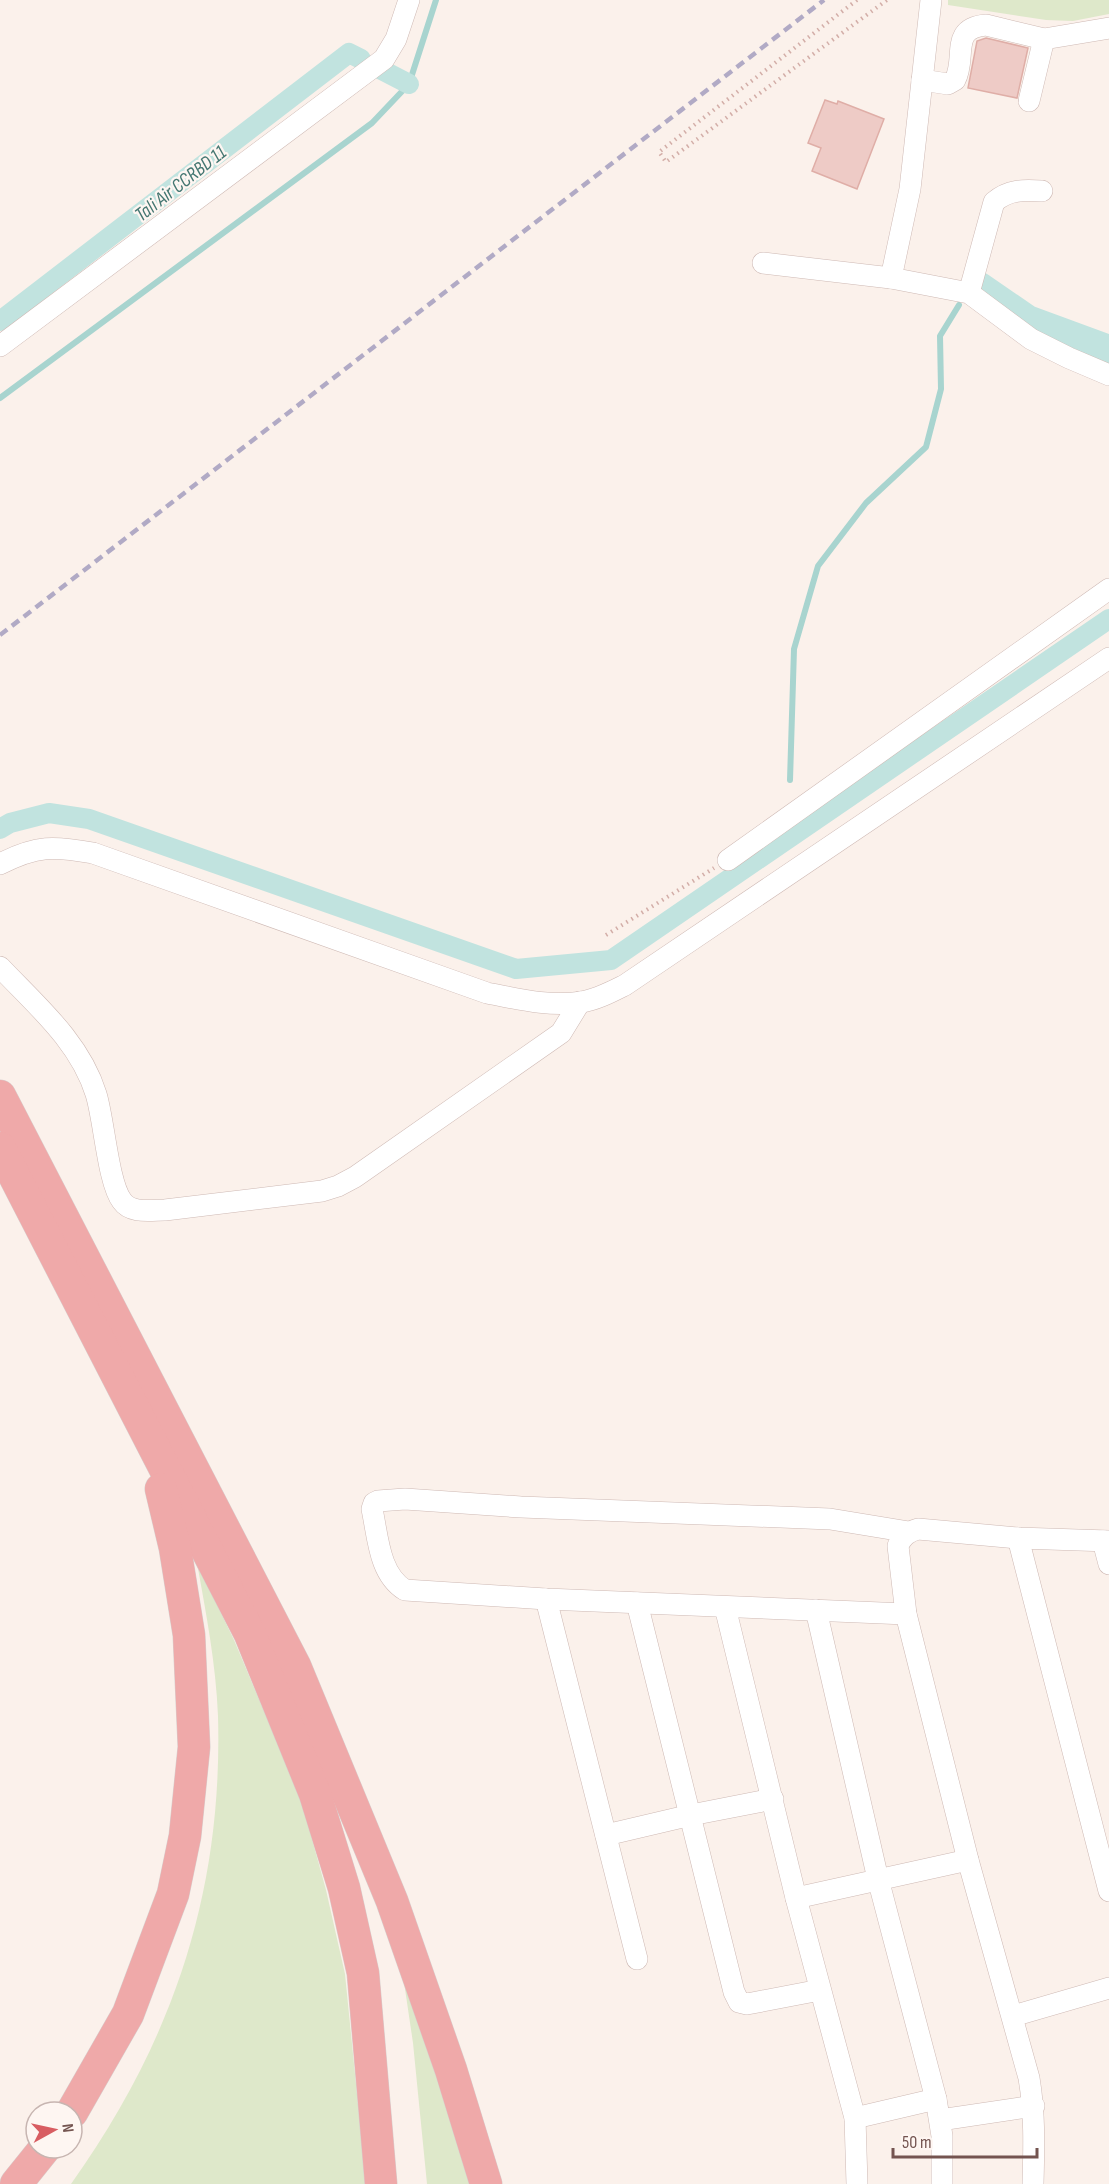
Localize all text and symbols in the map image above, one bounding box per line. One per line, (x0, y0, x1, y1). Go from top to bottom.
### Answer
water label: Tali Air CCRBD 11 (130, 141, 231, 227)
north arrow (24, 2100, 84, 2160)
scale bar (893, 2121, 1037, 2159)
text: N (57, 2123, 77, 2134)
text: 50 m (902, 2132, 932, 2153)

